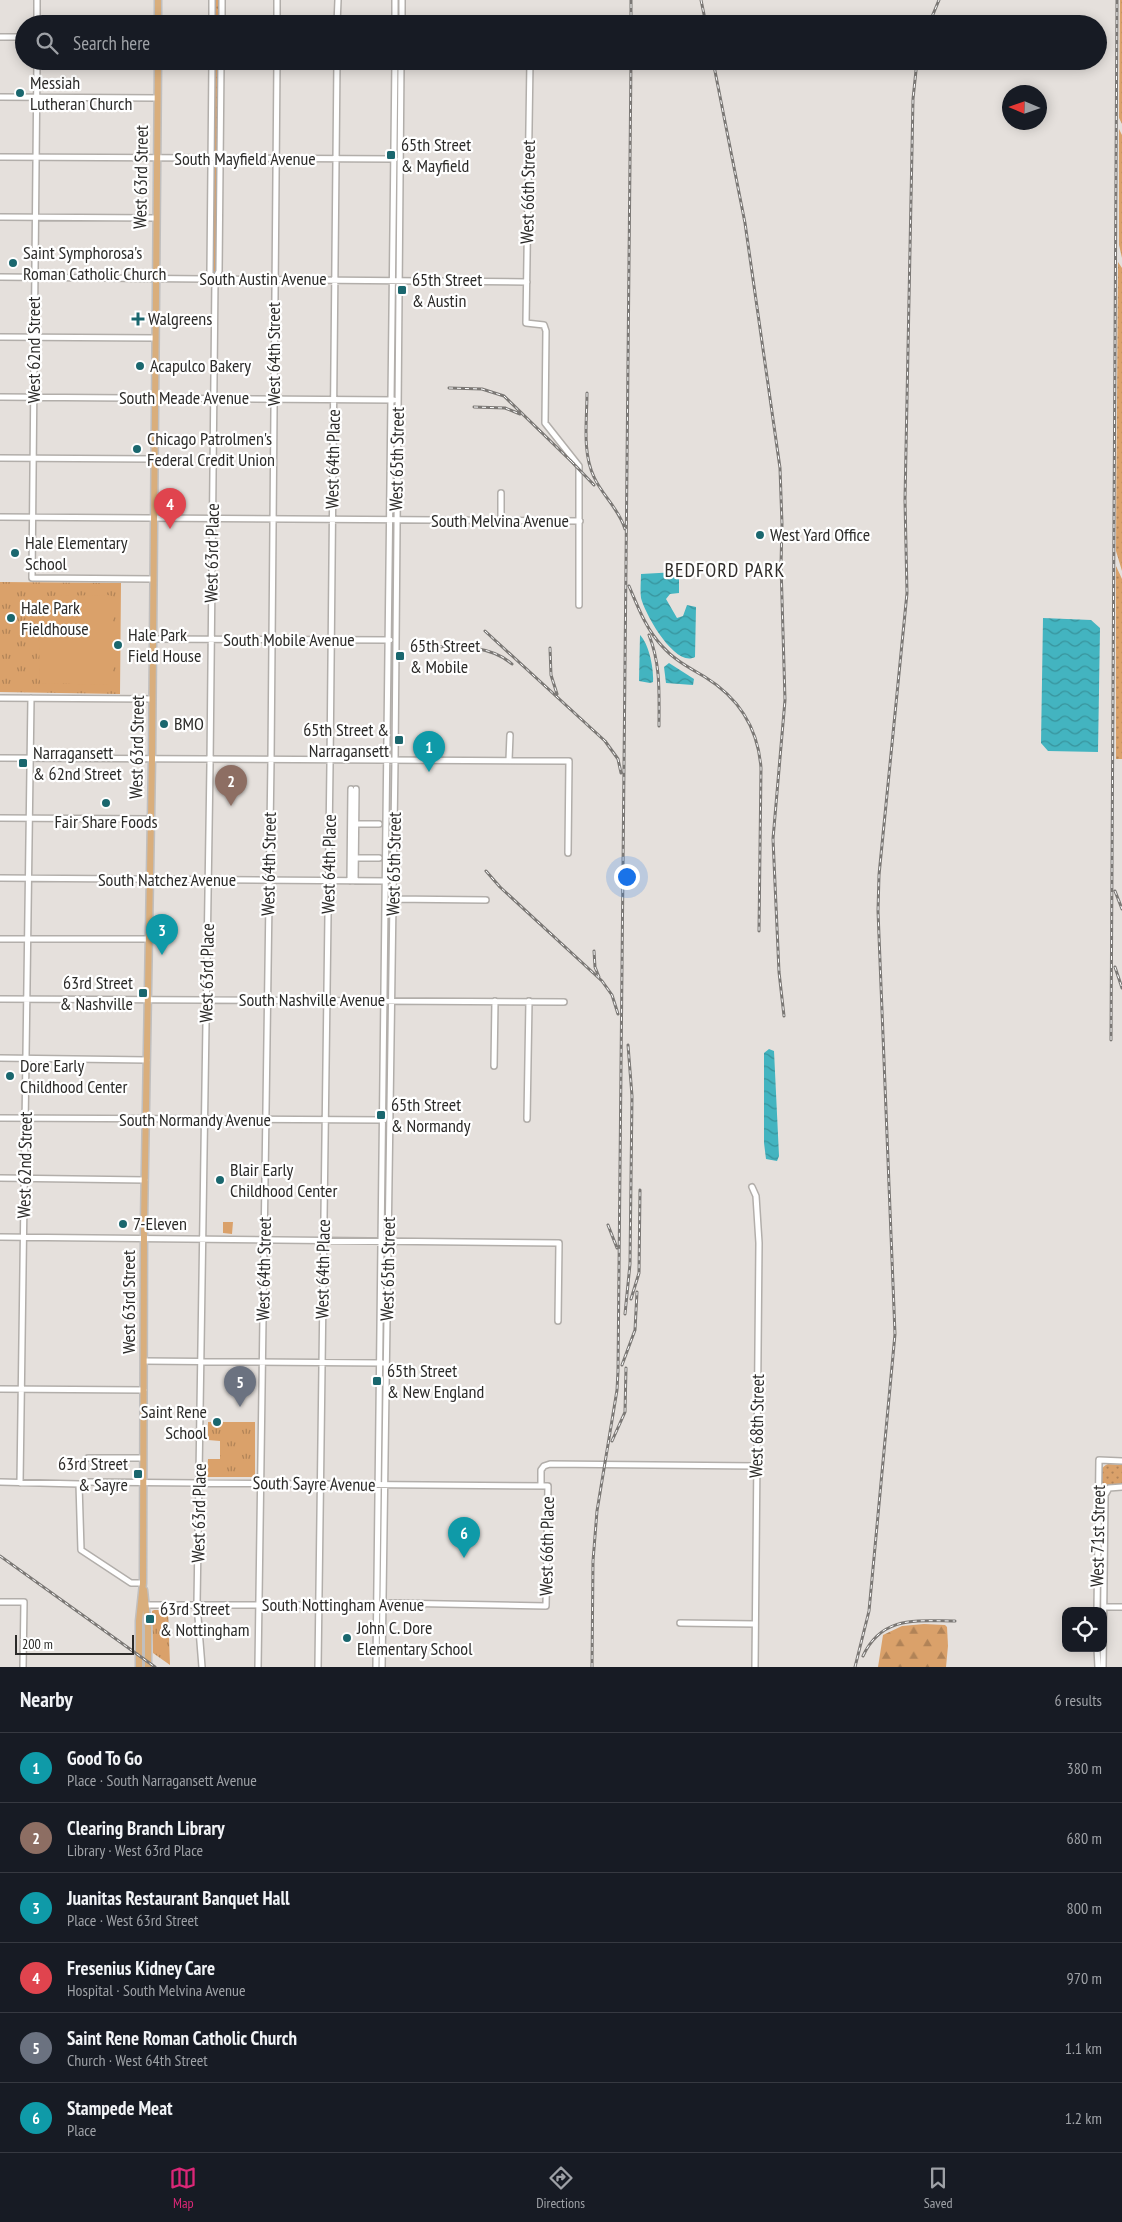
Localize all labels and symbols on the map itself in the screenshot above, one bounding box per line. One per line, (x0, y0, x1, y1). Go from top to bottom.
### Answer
place label: Messiah Lutheran Church (30, 71, 132, 115)
north arrow (1002, 85, 1047, 130)
marker: Messiah Lutheran Church (14, 87, 26, 99)
street label: West 63rd Street (128, 125, 153, 229)
place label: 65th Street & Mayfield (401, 133, 471, 177)
street label: West 66th Street (515, 140, 540, 244)
street label: South Mayfield Avenue (174, 147, 316, 170)
marker: 65th Street & Mayfield (385, 149, 397, 161)
place label: Saint Symphorosa's Roman Catholic Church (23, 241, 166, 285)
marker: Saint Symphorosa's Roman Catholic Church (7, 257, 19, 269)
street label: South Austin Avenue (199, 267, 327, 290)
place label: 65th Street & Austin (412, 268, 482, 312)
marker: 65th Street & Austin (396, 284, 408, 296)
street label: West 62nd Street (22, 297, 45, 403)
street label: West 64th Street (262, 302, 285, 406)
place label: Walgreens (148, 307, 212, 330)
marker: Walgreens (132, 313, 144, 325)
place label: Acapulco Bakery (150, 354, 251, 377)
marker: Acapulco Bakery (134, 360, 146, 372)
street label: South Meade Avenue (119, 386, 249, 409)
street label: West 65th Street (384, 407, 409, 511)
street label: West 64th Place (320, 409, 345, 509)
place label: Chicago Patrolmen's Federal Credit Union (147, 427, 275, 471)
marker: Chicago Patrolmen's Federal Credit Union (131, 443, 143, 455)
pin: 4 (154, 488, 186, 529)
street label: West 63rd Place (199, 503, 224, 603)
street label: South Melvina Avenue (431, 509, 569, 532)
place label: West Yard Office (770, 523, 870, 546)
marker: West Yard Office (754, 529, 766, 541)
place label: Hale Elementary School (25, 531, 128, 575)
marker: Hale Elementary School (9, 547, 21, 559)
district label: BEDFORD PARK (665, 557, 785, 583)
place label: Hale Park Fieldhouse (21, 596, 89, 640)
marker: Hale Park Fieldhouse (5, 612, 17, 624)
place label: Hale Park Field House (128, 623, 201, 667)
street label: South Mobile Avenue (223, 628, 355, 651)
place label: 65th Street & Mobile (410, 634, 480, 678)
marker: Hale Park Field House (112, 639, 124, 651)
marker: 65th Street & Mobile (394, 650, 406, 662)
street label: West 63rd Street (124, 695, 149, 799)
place label: BMO (174, 712, 204, 735)
marker: BMO (158, 718, 170, 730)
place label: 65th Street & Narragansett (303, 718, 389, 762)
pin: 1 (413, 731, 445, 772)
marker: 65th Street & Narragansett (393, 734, 405, 746)
place label: Narragansett & 62nd Street (33, 741, 122, 785)
marker: Narragansett & 62nd Street (17, 757, 29, 769)
pin: 2 (215, 765, 247, 806)
marker: Fair Share Foods (100, 797, 112, 809)
place label: Fair Share Foods (54, 810, 158, 833)
street label: West 64th Street (256, 812, 281, 916)
street label: West 65th Street (381, 812, 406, 916)
street label: West 64th Place (316, 814, 341, 914)
your location (614, 864, 640, 890)
street label: South Natchez Avenue (98, 868, 236, 891)
pin: 3 (146, 914, 178, 955)
street label: West 63rd Place (194, 923, 219, 1023)
place label: 63rd Street & Nashville (60, 971, 133, 1015)
marker: 63rd Street & Nashville (137, 987, 149, 999)
street label: South Nashville Avenue (239, 988, 385, 1011)
place label: Dore Early Childhood Center (20, 1054, 127, 1098)
marker: Dore Early Childhood Center (4, 1070, 16, 1082)
place label: 65th Street & Normandy (391, 1093, 471, 1137)
street label: South Normandy Avenue (119, 1108, 271, 1131)
marker: 65th Street & Normandy (375, 1109, 387, 1121)
street label: West 62nd Street (12, 1111, 37, 1219)
place label: Blair Early Childhood Center (230, 1158, 337, 1202)
marker: Blair Early Childhood Center (214, 1174, 226, 1186)
place label: 7-Eleven (133, 1212, 187, 1235)
street label: West 64th Street (251, 1217, 276, 1321)
street label: West 65th Street (375, 1217, 400, 1321)
marker: 7-Eleven (117, 1218, 129, 1230)
street label: West 64th Place (310, 1219, 335, 1319)
street label: West 63rd Street (117, 1250, 140, 1354)
place label: 65th Street & New England (387, 1359, 484, 1403)
pin: 5 (224, 1366, 256, 1407)
street label: West 68th Street (744, 1374, 769, 1478)
marker: 65th Street & New England (371, 1375, 383, 1387)
place label: Saint Rene School (141, 1400, 208, 1444)
marker: Saint Rene School (211, 1416, 223, 1428)
place label: 63rd Street & Sayre (58, 1452, 128, 1496)
street label: West 63rd Place (186, 1463, 211, 1563)
marker: 63rd Street & Sayre (132, 1468, 144, 1480)
street label: South Sayre Avenue (252, 1471, 376, 1496)
street label: West 71st Street (1085, 1485, 1110, 1587)
street label: West 66th Place (534, 1496, 559, 1596)
pin: 6 (448, 1517, 480, 1558)
street label: South Nottingham Avenue (262, 1593, 424, 1616)
place label: 63rd Street & Nottingham (160, 1597, 249, 1641)
marker: 63rd Street & Nottingham (144, 1613, 156, 1625)
place label: John C. Dore Elementary School (356, 1616, 473, 1660)
scale bar (15, 1632, 134, 1655)
marker: John C. Dore Elementary School (341, 1632, 353, 1644)

